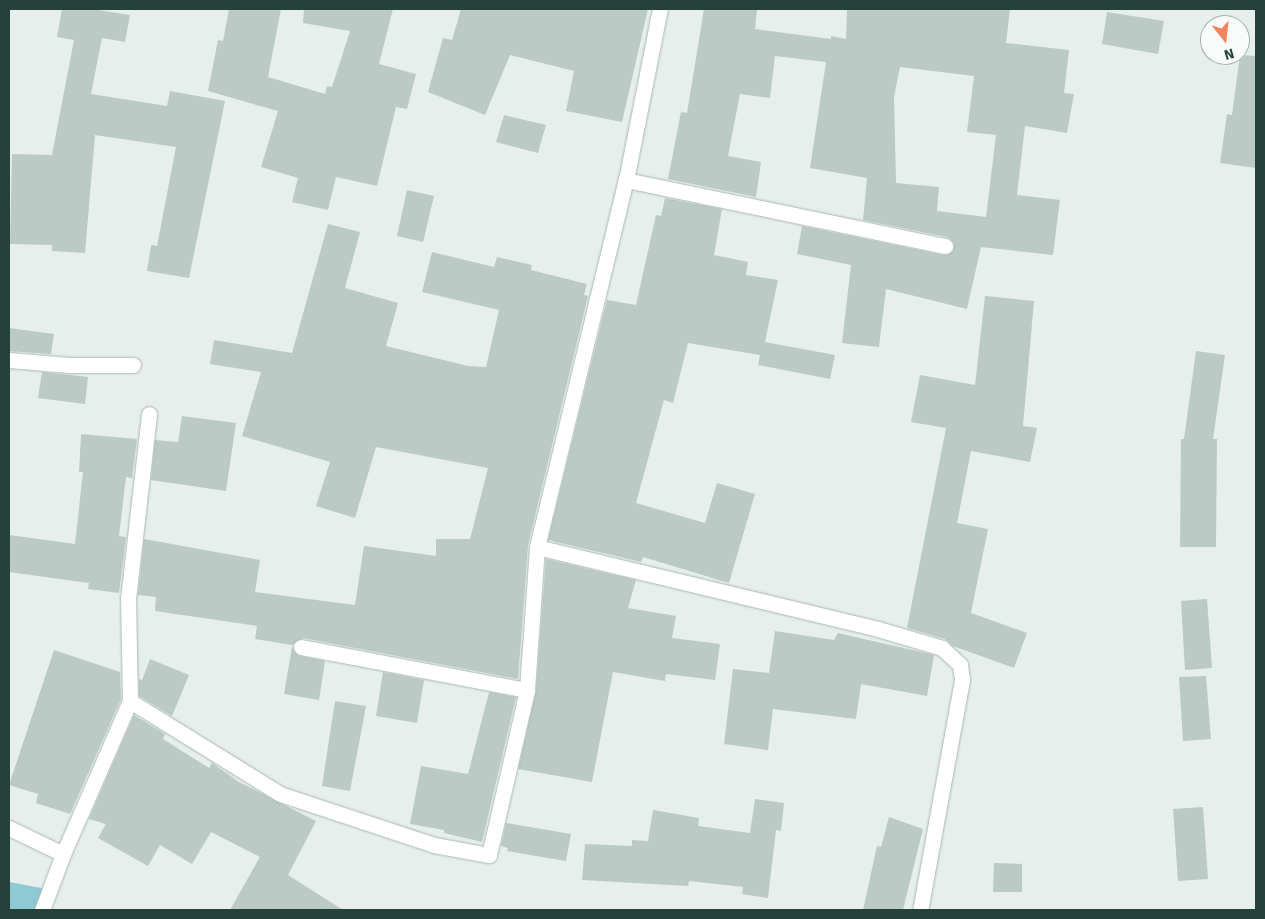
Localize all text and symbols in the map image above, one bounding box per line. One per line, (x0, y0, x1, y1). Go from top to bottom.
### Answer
north arrow (1200, 15, 1250, 65)
text: N (1222, 44, 1236, 63)

